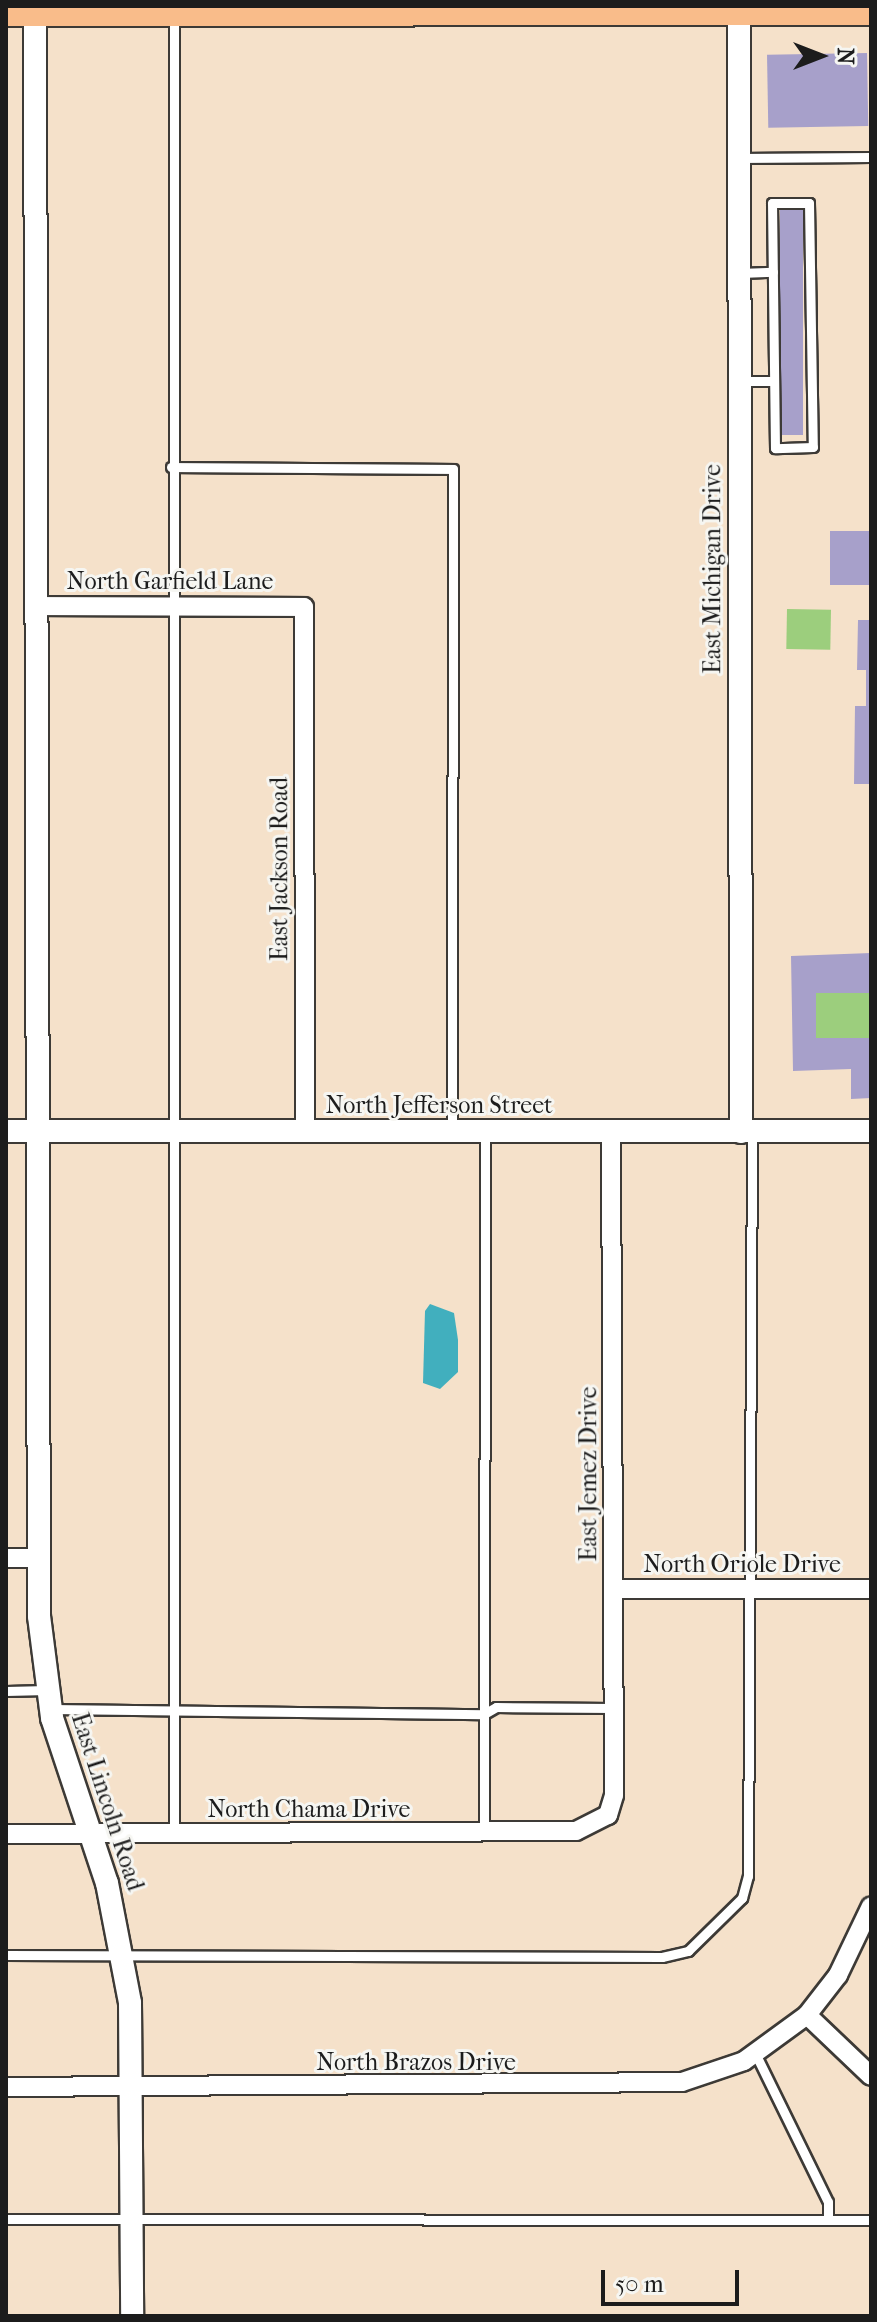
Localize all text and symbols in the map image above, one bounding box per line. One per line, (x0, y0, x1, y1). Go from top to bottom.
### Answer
north arrow (781, 16, 861, 96)
text: N (832, 48, 858, 64)
street label: East Michigan Drive (699, 464, 727, 674)
street label: North Garfield Lane (67, 568, 273, 596)
street label: East Jackson Road (266, 777, 294, 961)
street label: North Jefferson Street (325, 1092, 553, 1120)
street label: East Jemez Drive (575, 1387, 603, 1561)
street label: North Oriole Drive (643, 1551, 841, 1579)
street label: East Lincoln Road (65, 1709, 149, 1895)
street label: North Chama Drive (208, 1796, 410, 1824)
street label: North Brazos Drive (316, 2049, 516, 2077)
scale bar (605, 2254, 743, 2304)
text: 50 m (615, 2270, 664, 2298)

